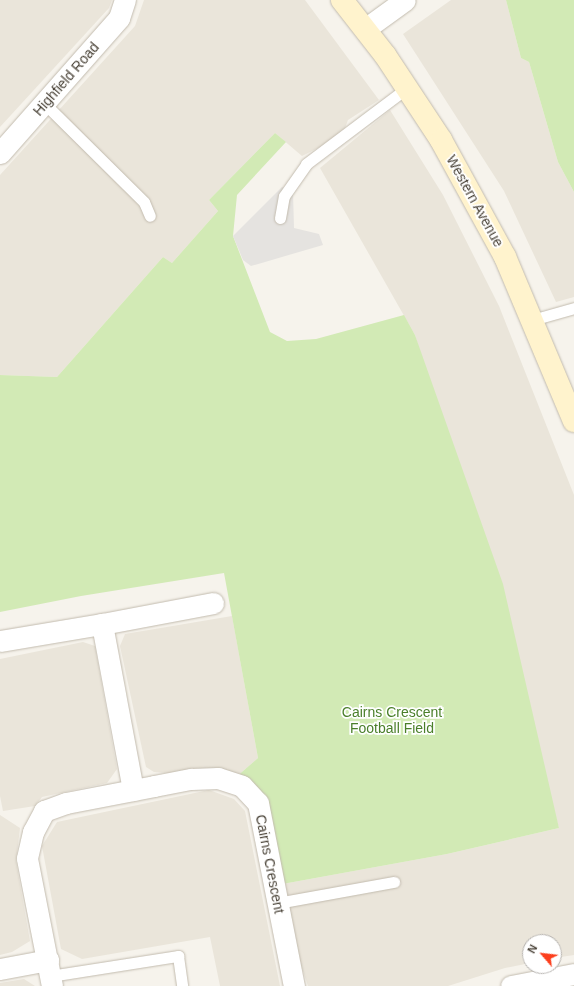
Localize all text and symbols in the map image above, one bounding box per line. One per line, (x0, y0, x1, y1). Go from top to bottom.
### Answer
street label: Highfield Road (30, 39, 102, 119)
street label: Western Avenue (443, 152, 507, 250)
park label: Cairns Crescent Football Field (342, 704, 442, 736)
street label: Cairns Crescent (252, 813, 288, 915)
north arrow (522, 934, 562, 974)
text: N (525, 943, 539, 955)

